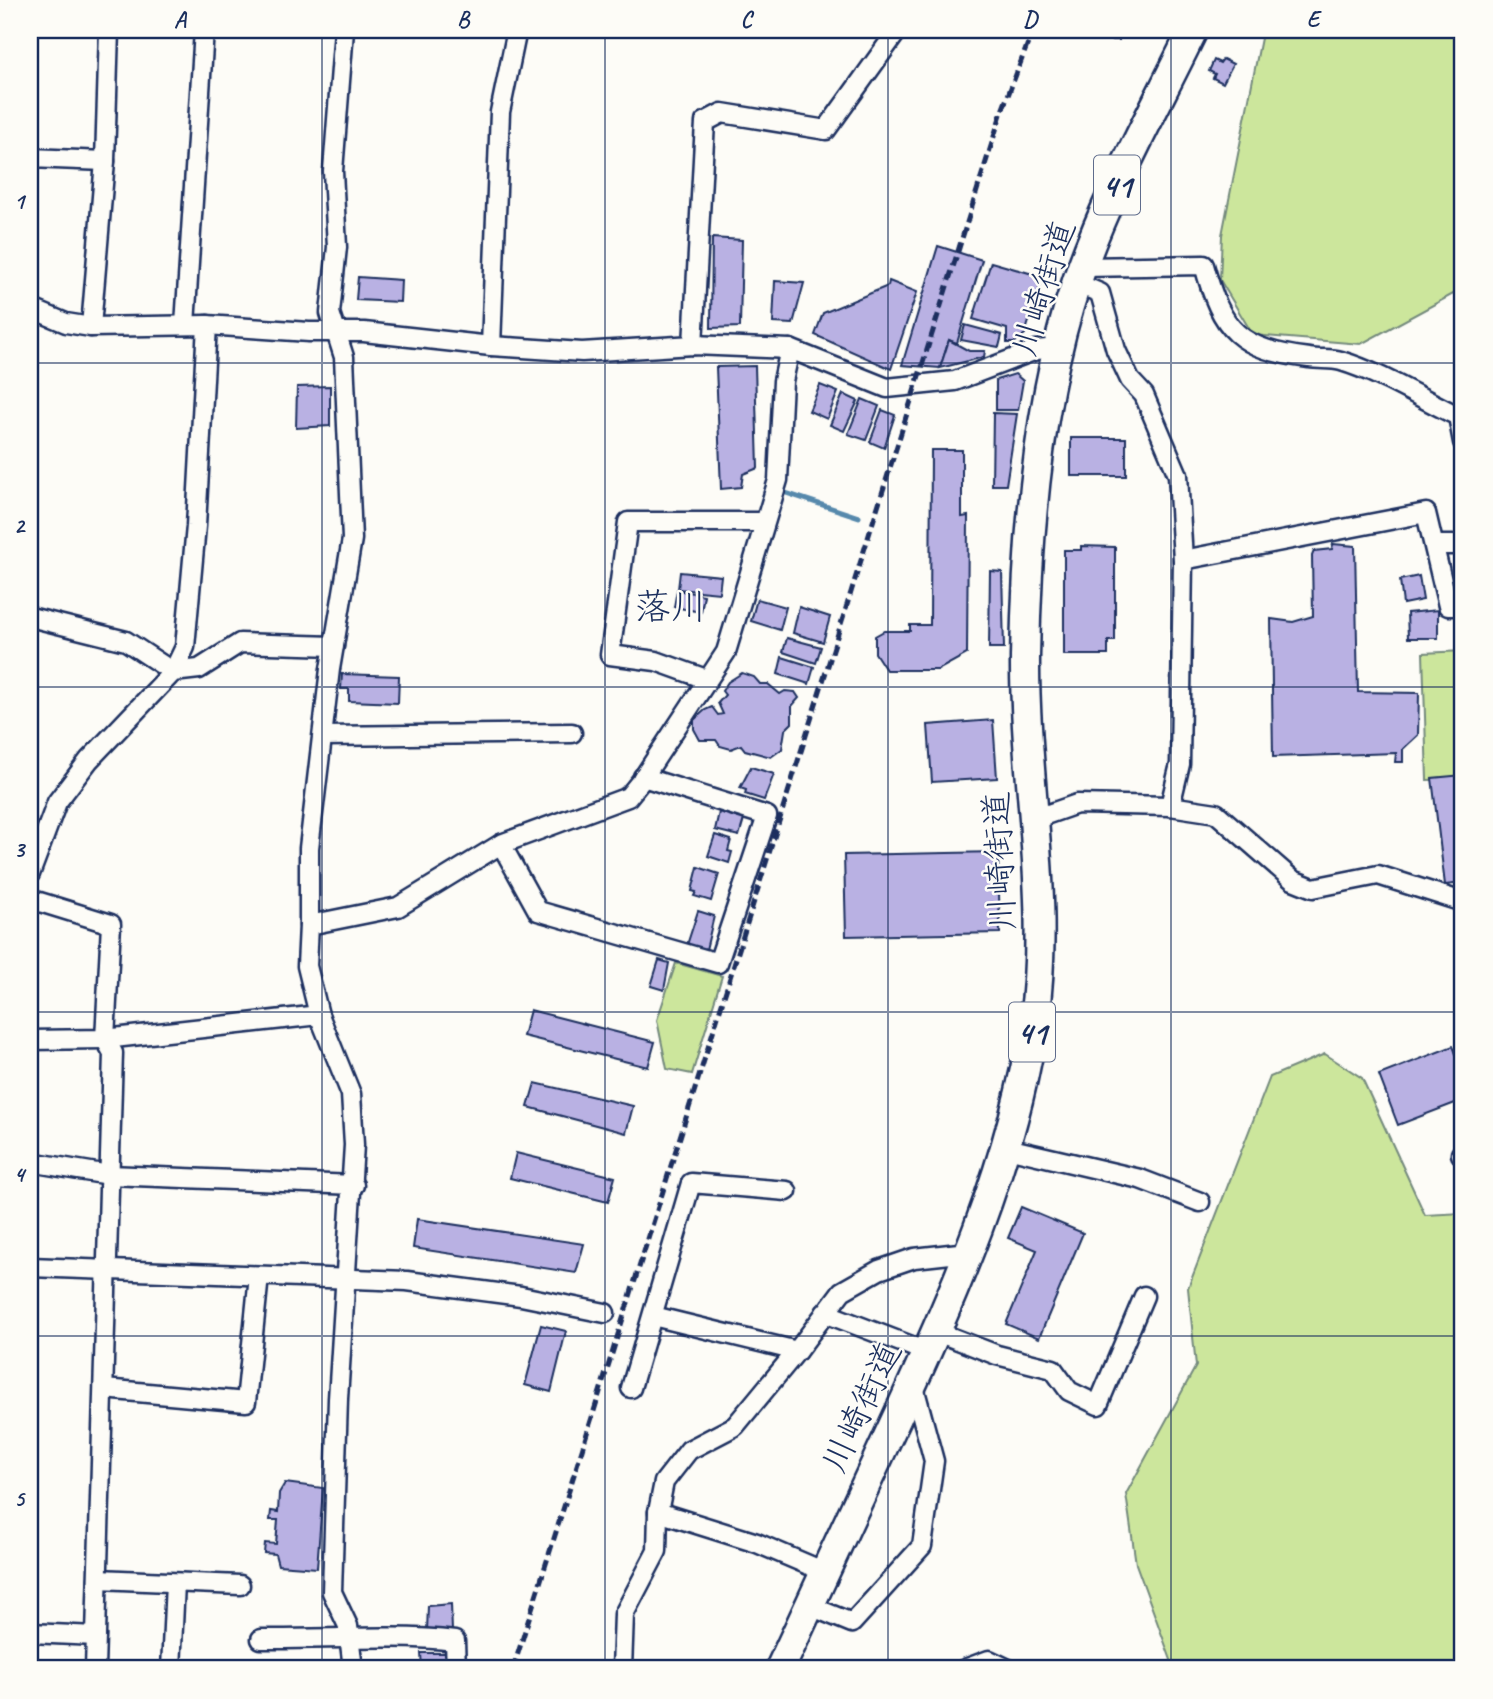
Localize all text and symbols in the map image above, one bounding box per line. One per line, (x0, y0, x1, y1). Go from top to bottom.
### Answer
text: A (174, 5, 188, 34)
text: B (457, 5, 471, 34)
text: C (741, 5, 755, 34)
text: D (1023, 5, 1039, 34)
text: E (1307, 5, 1323, 34)
road number: 41 (1094, 155, 1140, 214)
text: 1 (14, 187, 27, 216)
street label: 川崎街道 (1001, 215, 1085, 362)
text: 2 (14, 511, 27, 540)
district label: 落川 (634, 583, 708, 630)
street label: 川崎街道 (973, 790, 1026, 932)
text: 3 (14, 835, 27, 864)
road number: 41 (1009, 1002, 1055, 1062)
text: 4 (14, 1160, 27, 1189)
street label: 川崎街道 (811, 1334, 911, 1480)
text: 5 (14, 1484, 26, 1513)

